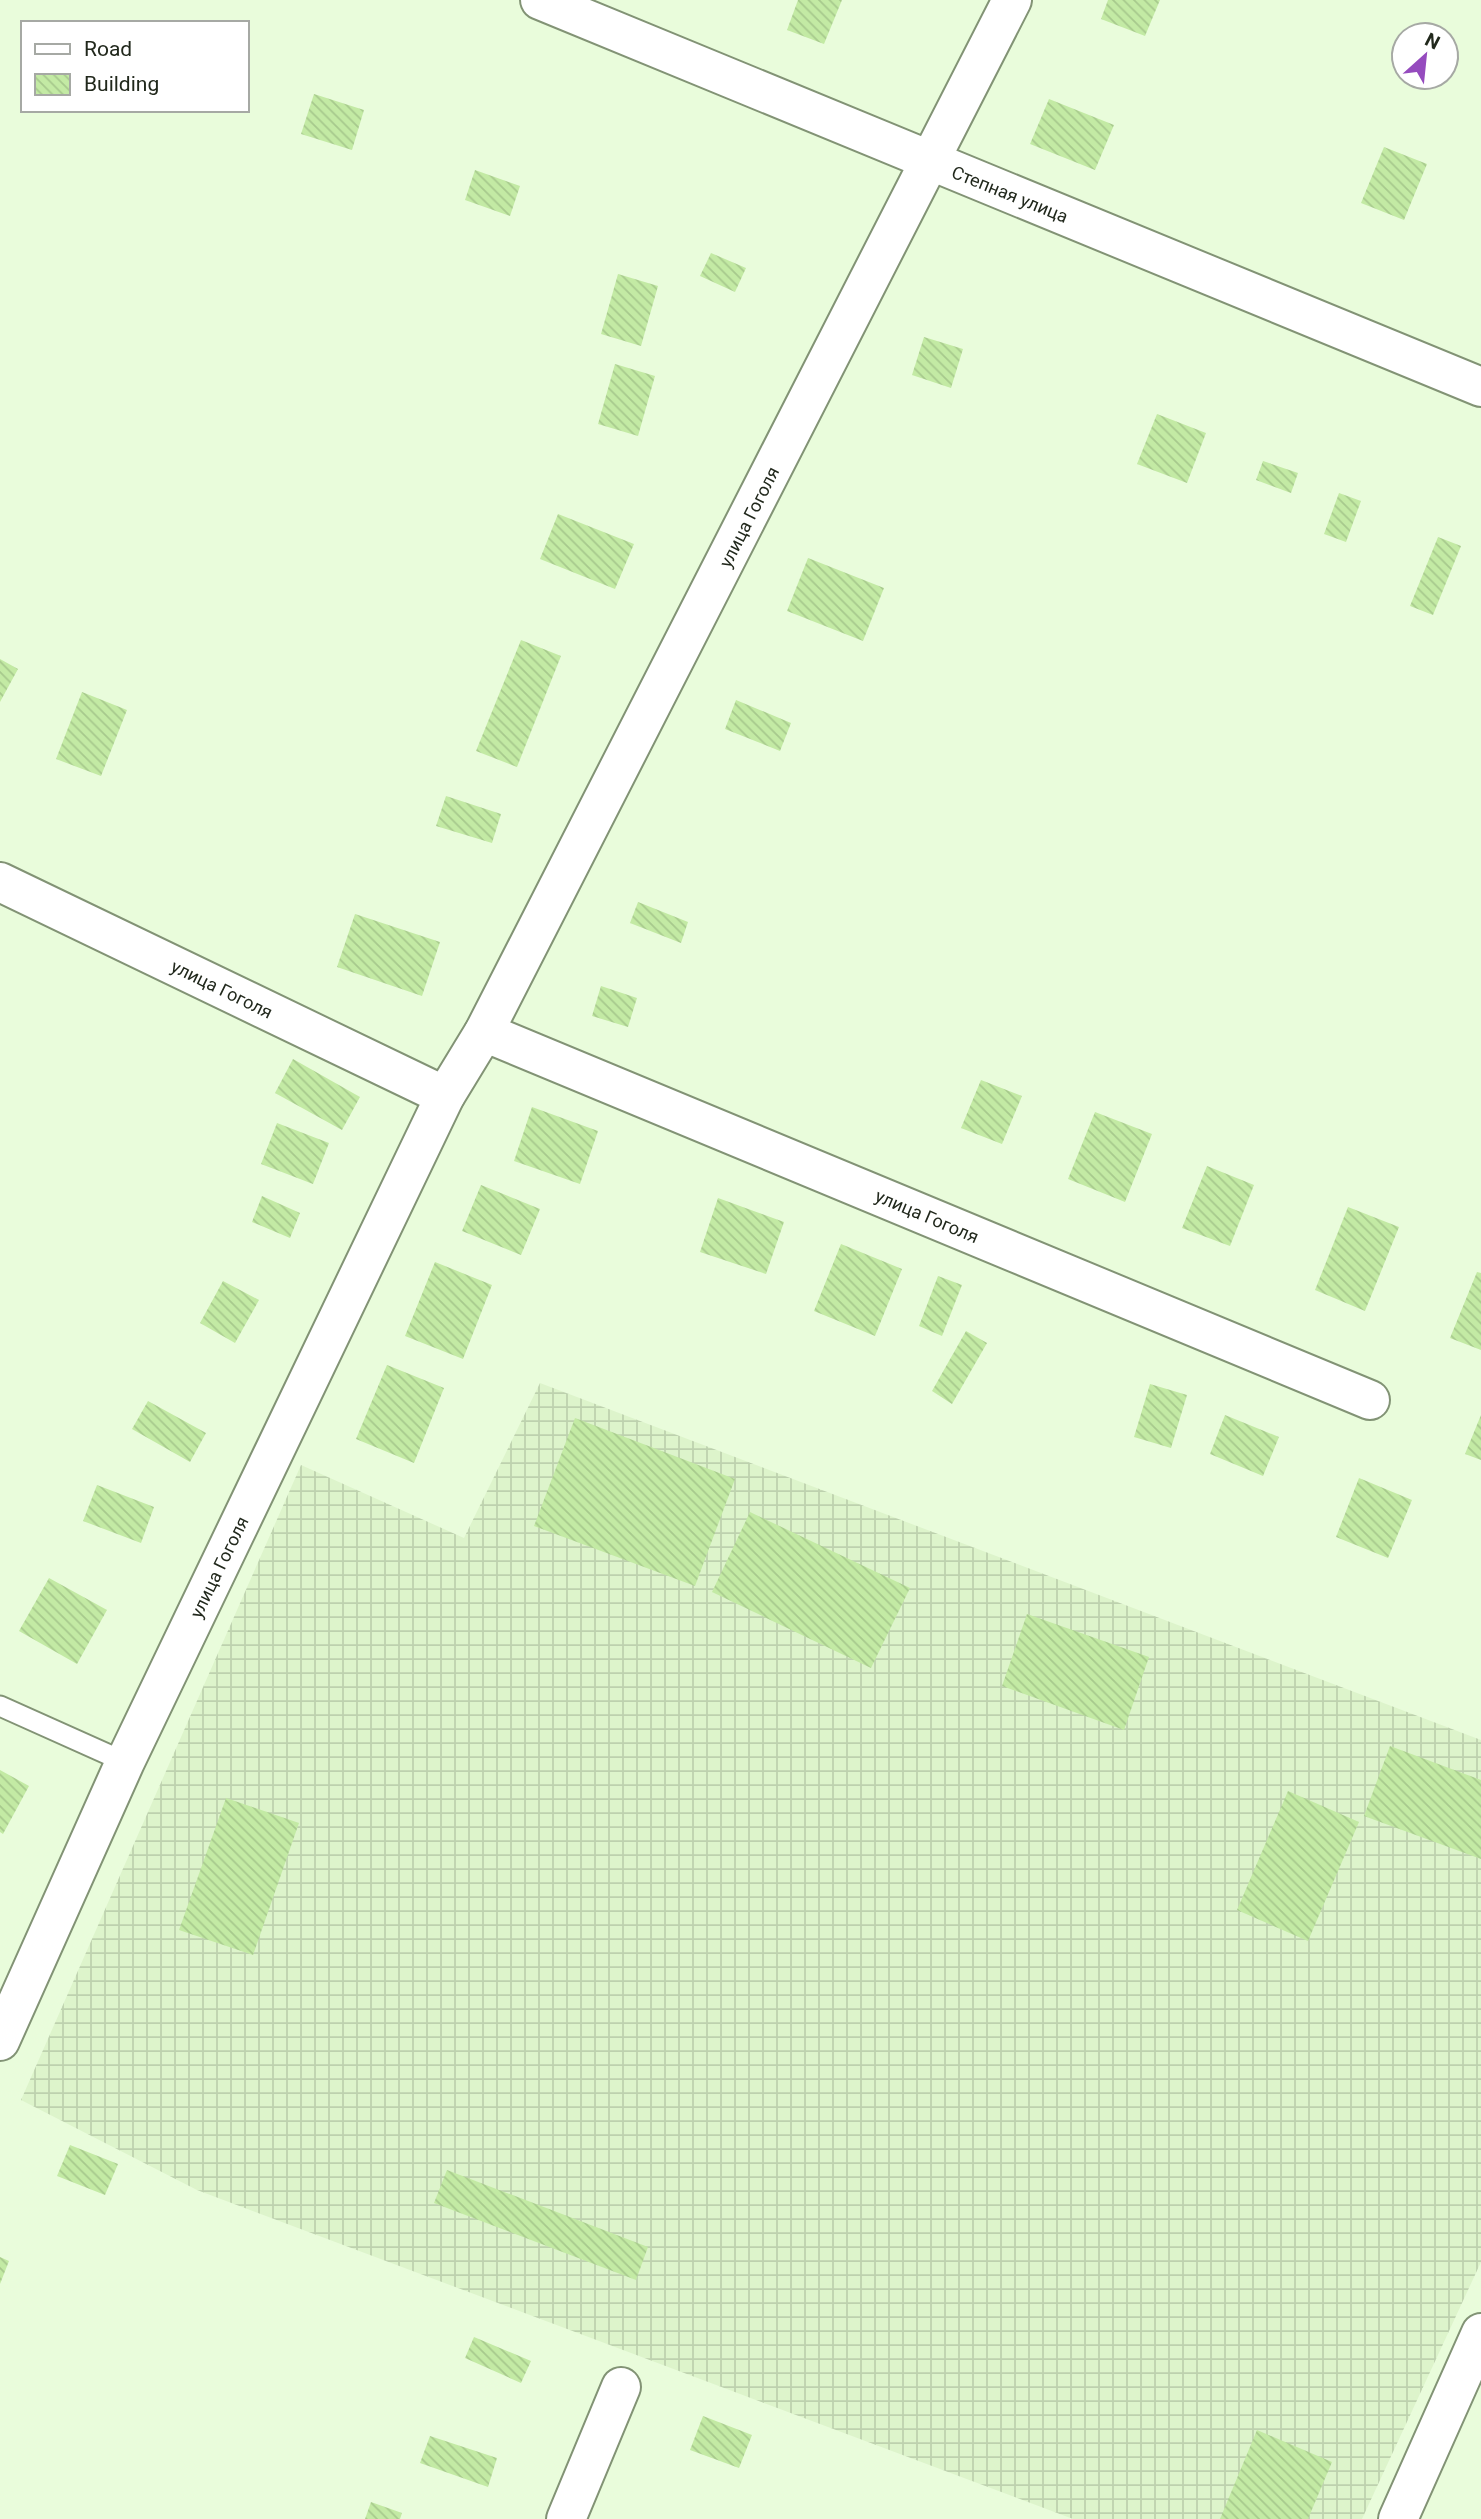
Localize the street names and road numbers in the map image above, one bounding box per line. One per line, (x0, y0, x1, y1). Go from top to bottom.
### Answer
street label: Степная улица (949, 161, 1071, 227)
street label: улица Гоголя (715, 463, 783, 571)
street label: улица Гоголя (168, 955, 276, 1023)
street label: улица Гоголя (872, 1185, 982, 1247)
street label: улица Гоголя (185, 1513, 253, 1621)

